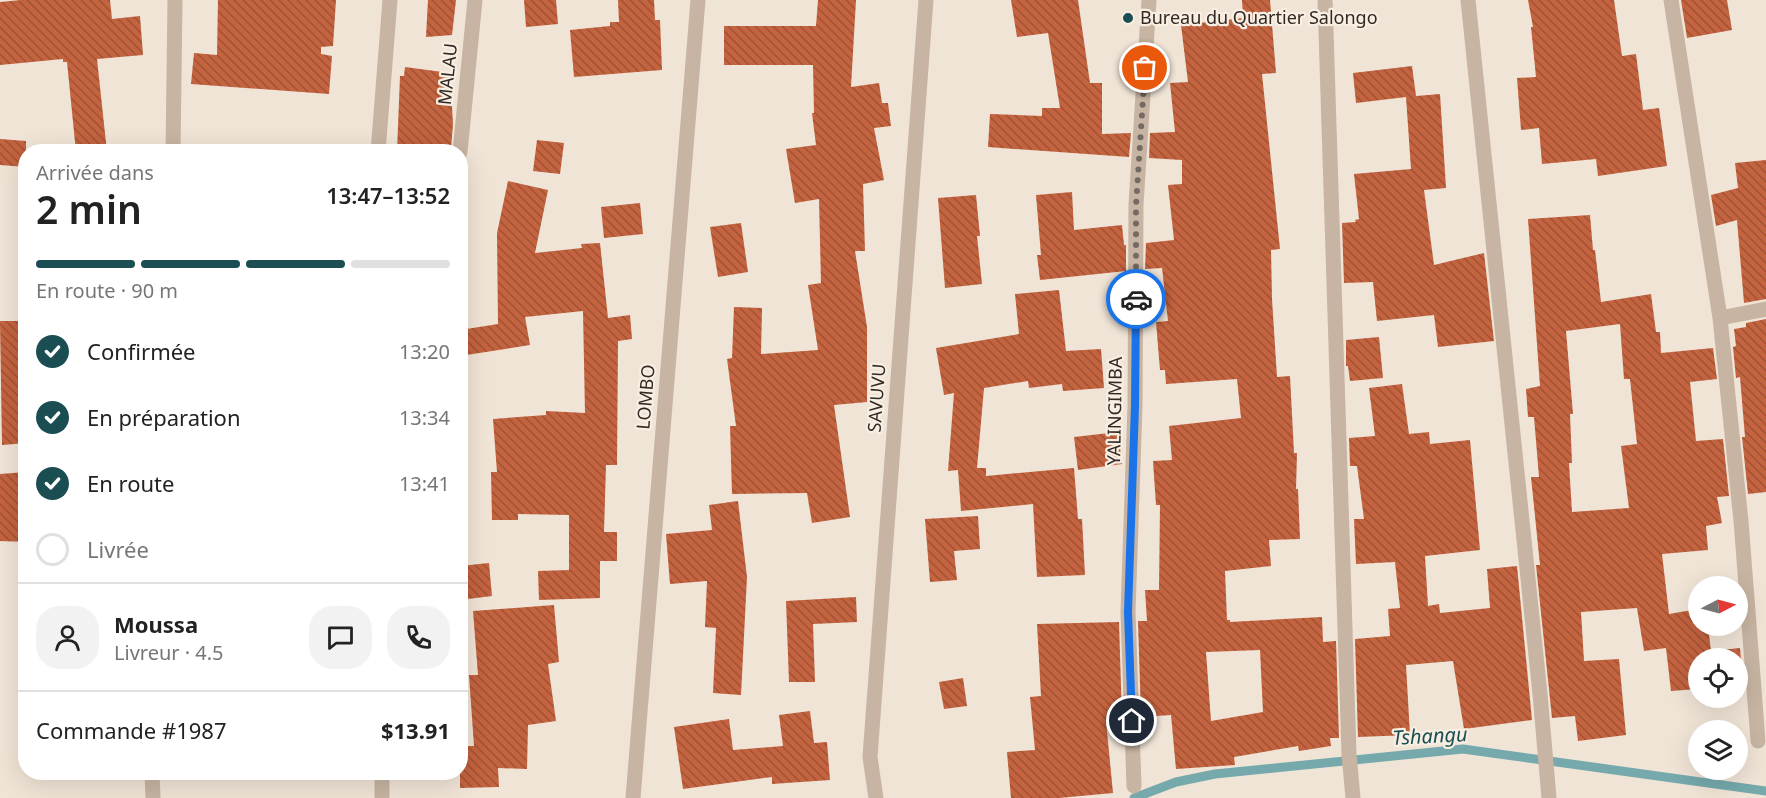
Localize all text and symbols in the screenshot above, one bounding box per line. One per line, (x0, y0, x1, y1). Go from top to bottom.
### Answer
place label: Bureau du Quartier Salongo (1140, 5, 1378, 29)
marker: Bureau du Quartier Salongo (1121, 11, 1135, 25)
street label: MALAU (432, 42, 462, 106)
pin (1119, 42, 1170, 93)
icon: bag (1128, 51, 1161, 84)
text: Arrivée dans (36, 159, 154, 186)
text: 13:47–13:52 (326, 180, 450, 210)
text: 2 min (36, 182, 142, 235)
courier (1106, 269, 1166, 329)
text: En route · 90 m (36, 277, 178, 304)
icon: car (1120, 283, 1153, 316)
icon: check (36, 335, 69, 368)
text: Confirmée (87, 336, 196, 366)
text: 13:20 (399, 338, 450, 365)
street label: YALINGIMBA (1101, 356, 1127, 465)
street label: LOMBO (630, 363, 660, 430)
street label: SAVUVU (862, 363, 890, 433)
icon: check (36, 401, 69, 434)
text: En préparation (87, 402, 241, 432)
text: 13:34 (399, 404, 450, 431)
icon: check (36, 467, 69, 500)
text: En route (87, 468, 174, 498)
text: 13:41 (399, 470, 450, 497)
text: Livrée (87, 534, 149, 564)
north arrow (1688, 576, 1748, 636)
map controls (1688, 576, 1748, 780)
button: person (36, 606, 99, 669)
button: chat (309, 606, 372, 669)
button: phone (387, 606, 450, 669)
text: Moussa (114, 609, 198, 639)
text: Livreur · 4.5 (114, 639, 224, 666)
button: locate (1688, 648, 1748, 708)
pin (1106, 695, 1157, 746)
icon: home (1115, 704, 1148, 737)
text: Commande #1987 (36, 715, 227, 745)
text: $13.91 (381, 715, 450, 745)
water label: Tshangu (1392, 720, 1468, 751)
button: layers (1688, 720, 1748, 780)

